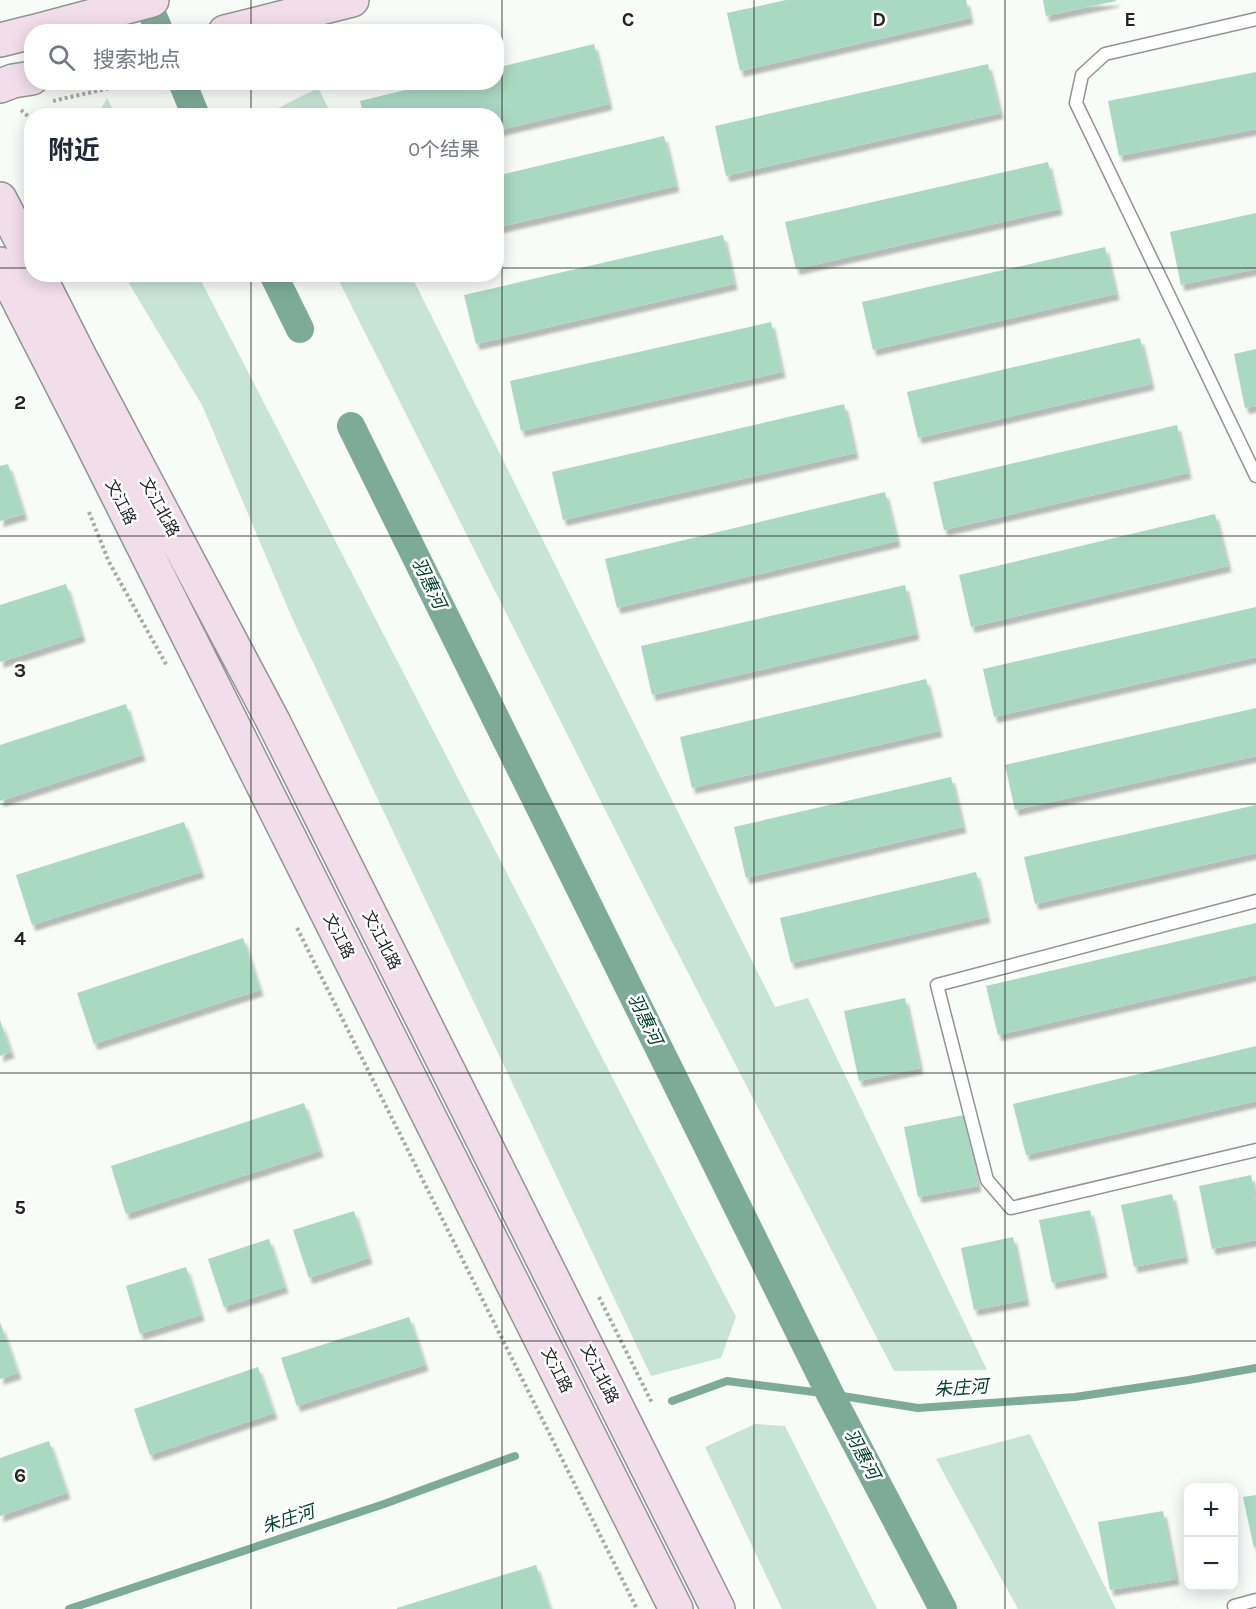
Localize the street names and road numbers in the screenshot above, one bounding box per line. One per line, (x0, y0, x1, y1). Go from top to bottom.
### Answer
street label: 文江北路 (137, 474, 183, 540)
street label: 文江路 (102, 476, 140, 528)
street label: 文江北路 (359, 907, 405, 973)
street label: 文江路 (320, 910, 358, 962)
street label: 文江北路 (577, 1341, 623, 1407)
street label: 文江路 (538, 1344, 576, 1396)

